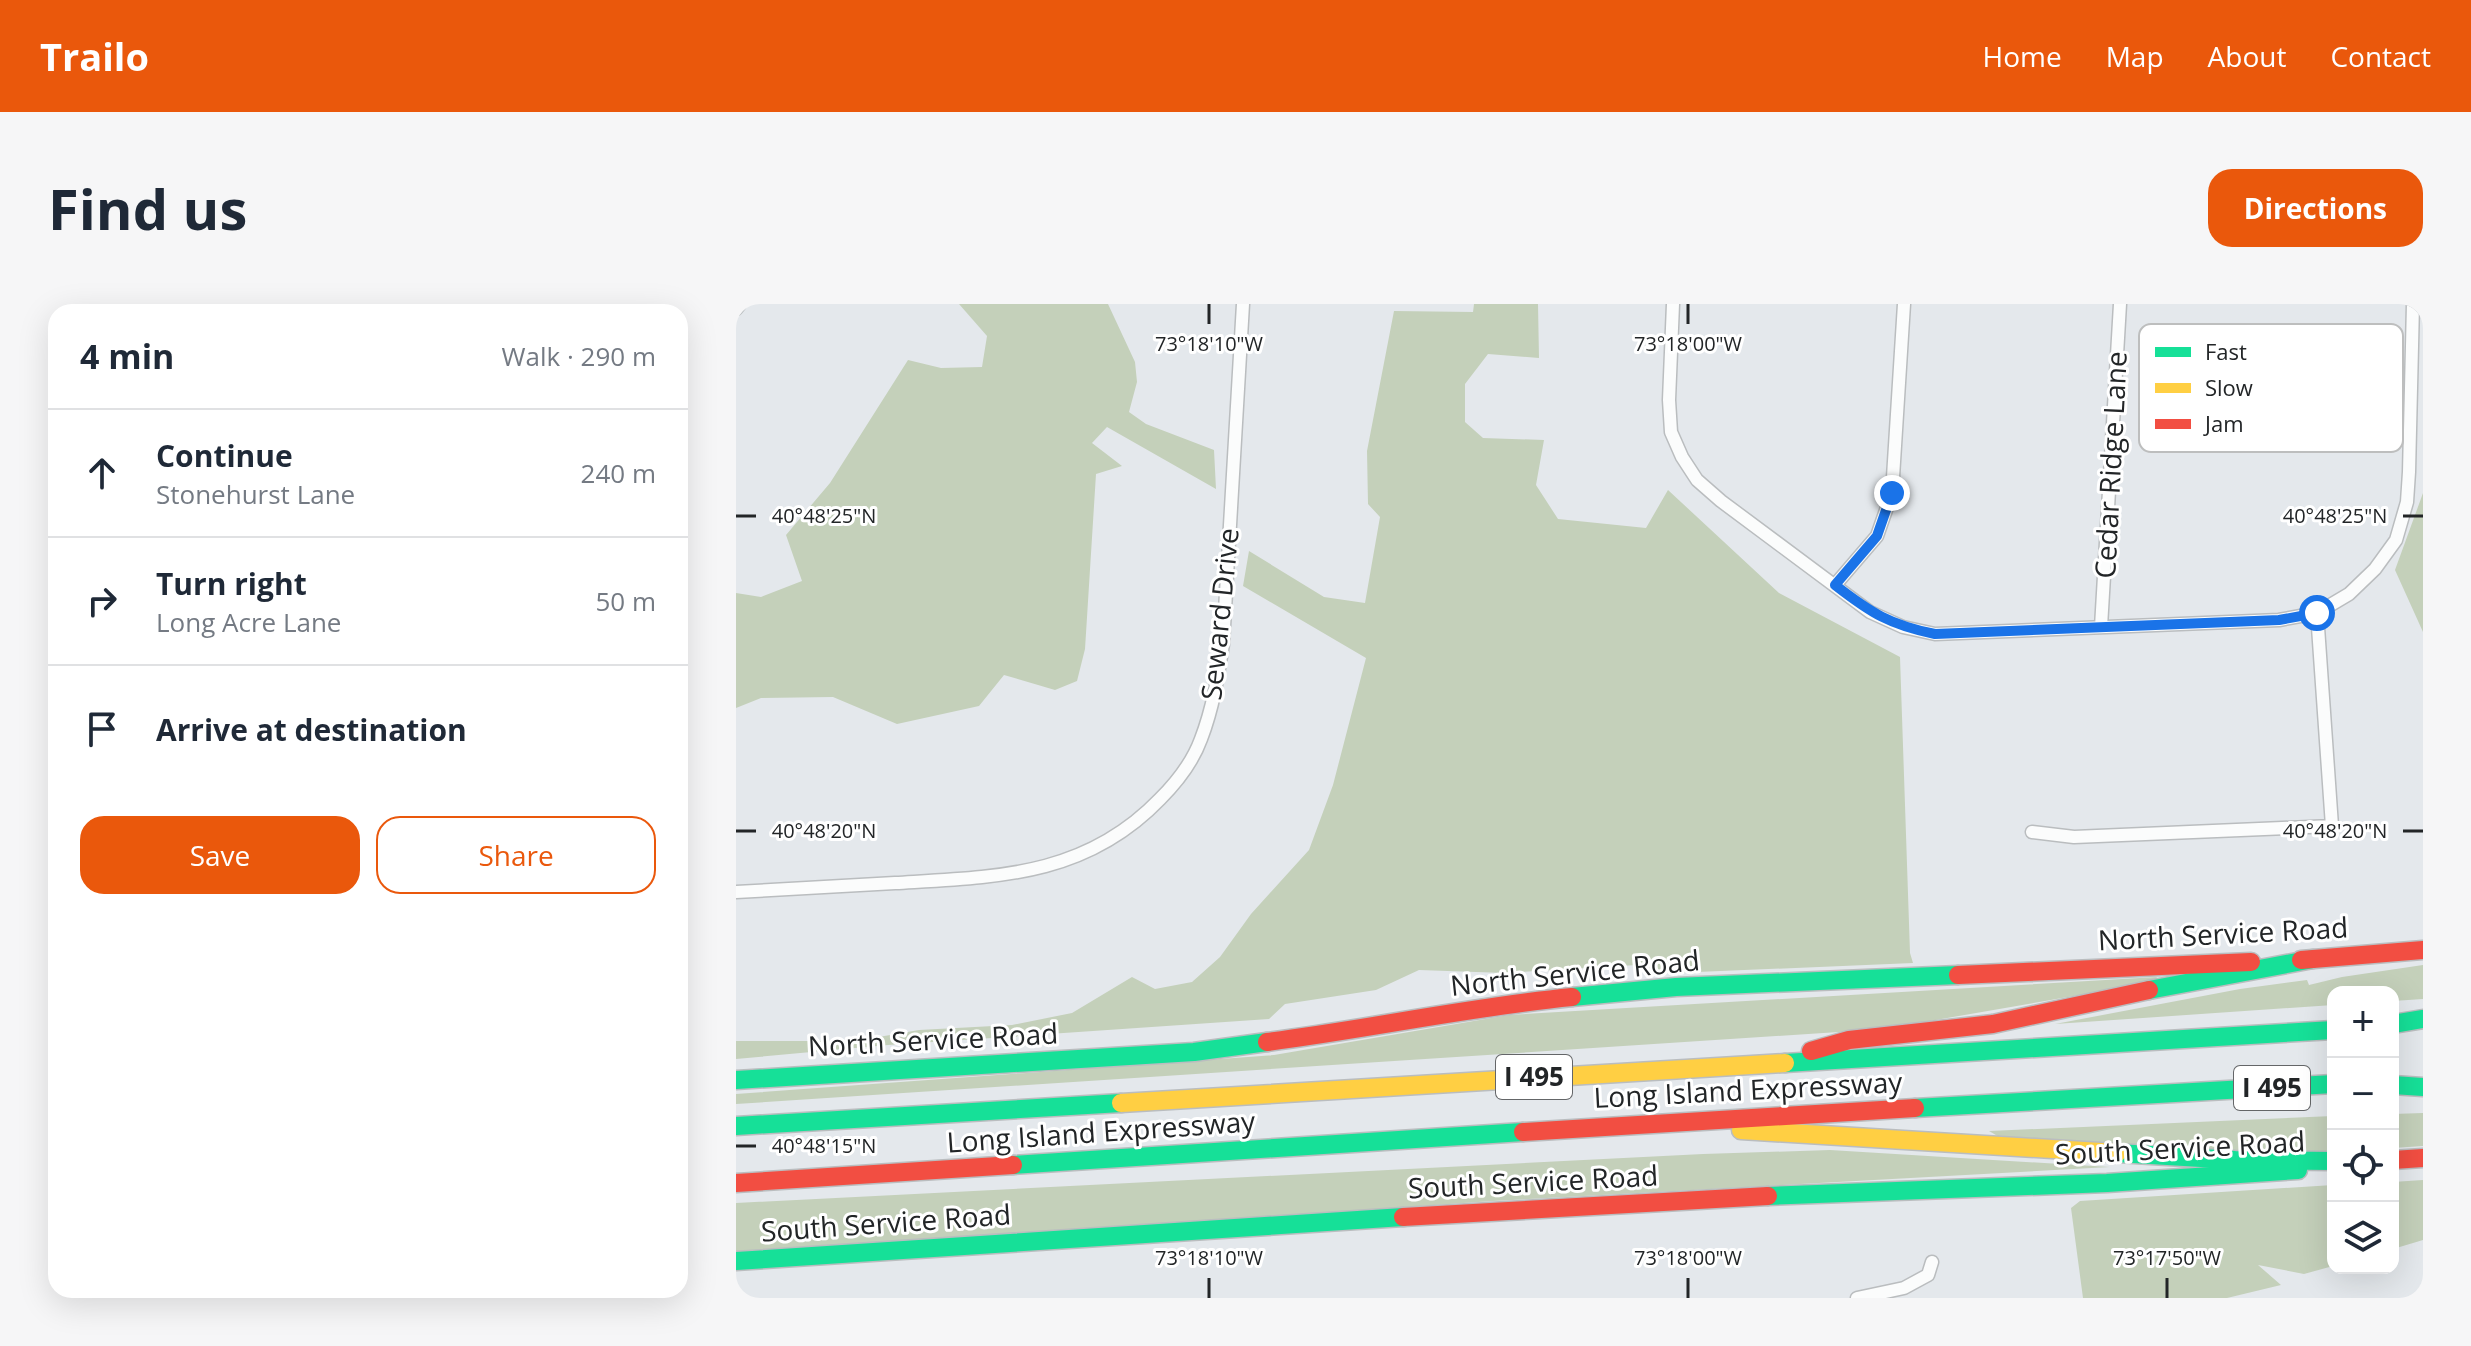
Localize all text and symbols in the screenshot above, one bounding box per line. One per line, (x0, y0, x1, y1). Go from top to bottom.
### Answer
text: Trailo (40, 30, 149, 82)
text: Home (1983, 37, 2062, 75)
text: Map (2106, 37, 2164, 75)
text: About (2208, 37, 2286, 75)
text: Contact (2330, 37, 2431, 75)
button: Directions (2208, 169, 2423, 247)
text: Find us (48, 170, 247, 246)
legend (2139, 324, 2403, 452)
text: 73°18'10"W (1155, 330, 1264, 357)
text: 73°18'00"W (1634, 330, 1743, 357)
text: 4 min (80, 333, 174, 379)
text: Fast (2205, 336, 2247, 366)
text: Walk · 290 m (502, 338, 656, 374)
street label: Cedar Ridge Lane (2085, 350, 2135, 580)
text: Slow (2205, 372, 2253, 402)
text: Jam (2203, 408, 2244, 438)
text: Continue (156, 435, 293, 476)
icon: ahead (80, 451, 124, 495)
text: 240 m (581, 455, 656, 491)
route end (1874, 475, 1910, 511)
text: Stonehurst Lane (156, 476, 355, 512)
text: 40°48'25"N (772, 502, 876, 529)
text: 40°48'25"N (2283, 502, 2387, 529)
street label: Seward Drive (1191, 526, 1247, 702)
text: Turn right (156, 563, 307, 604)
icon: right (80, 579, 124, 623)
text: 50 m (595, 583, 656, 619)
route start (2299, 595, 2335, 631)
text: Long Acre Lane (156, 604, 341, 640)
icon: arrive (80, 707, 124, 751)
text: Arrive at destination (156, 709, 467, 750)
button: Save (80, 816, 360, 894)
button: Share (376, 816, 656, 894)
text: 40°48'20"N (772, 817, 876, 844)
text: 40°48'20"N (2283, 817, 2387, 844)
street label: North Service Road (2097, 907, 2349, 959)
street label: North Service Road (1448, 940, 1701, 1004)
map controls (2327, 986, 2399, 1274)
button: + (2327, 986, 2399, 1058)
street label: North Service Road (807, 1013, 1059, 1065)
road number: I 495 (1496, 1055, 1572, 1099)
button: − (2327, 1058, 2399, 1130)
street label: Long Island Expressway (1593, 1062, 1904, 1116)
road number: I 495 (2234, 1066, 2310, 1110)
street label: Long Island Expressway (945, 1101, 1257, 1161)
street label: South Service Road (2054, 1121, 2306, 1173)
button: locate (2327, 1130, 2399, 1202)
text: 40°48'15"N (772, 1132, 876, 1159)
street label: South Service Road (1407, 1155, 1659, 1207)
street label: South Service Road (760, 1194, 1012, 1250)
button: layers (2327, 1202, 2399, 1274)
text: 73°18'10"W (1155, 1244, 1264, 1271)
text: 73°18'00"W (1634, 1244, 1743, 1271)
text: 73°17'50"W (2113, 1244, 2222, 1271)

